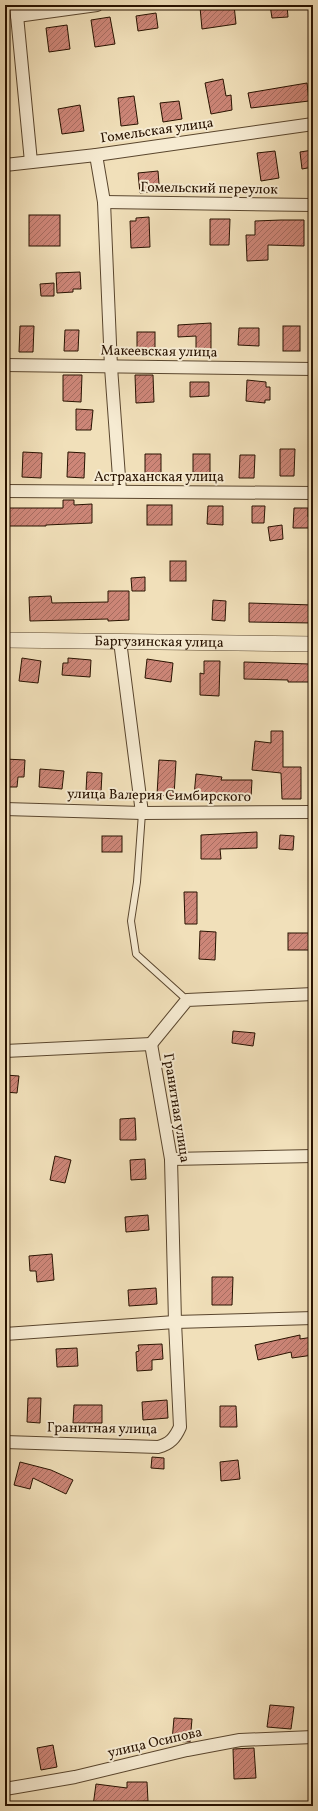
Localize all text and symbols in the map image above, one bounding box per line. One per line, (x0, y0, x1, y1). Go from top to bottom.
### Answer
street label: Гомельская улица (99, 114, 215, 148)
street label: Гомельский переулок (140, 178, 278, 200)
street label: Макеевская улица (100, 341, 218, 363)
street label: Астраханская улица (94, 468, 224, 487)
street label: Баргузинская улица (94, 632, 224, 652)
street label: улица Валерия Симбирского (67, 785, 251, 807)
street label: Гранитная улица (158, 1052, 194, 1164)
street label: Гранитная улица (47, 1419, 157, 1439)
street label: улица Осипова (106, 1723, 204, 1763)

